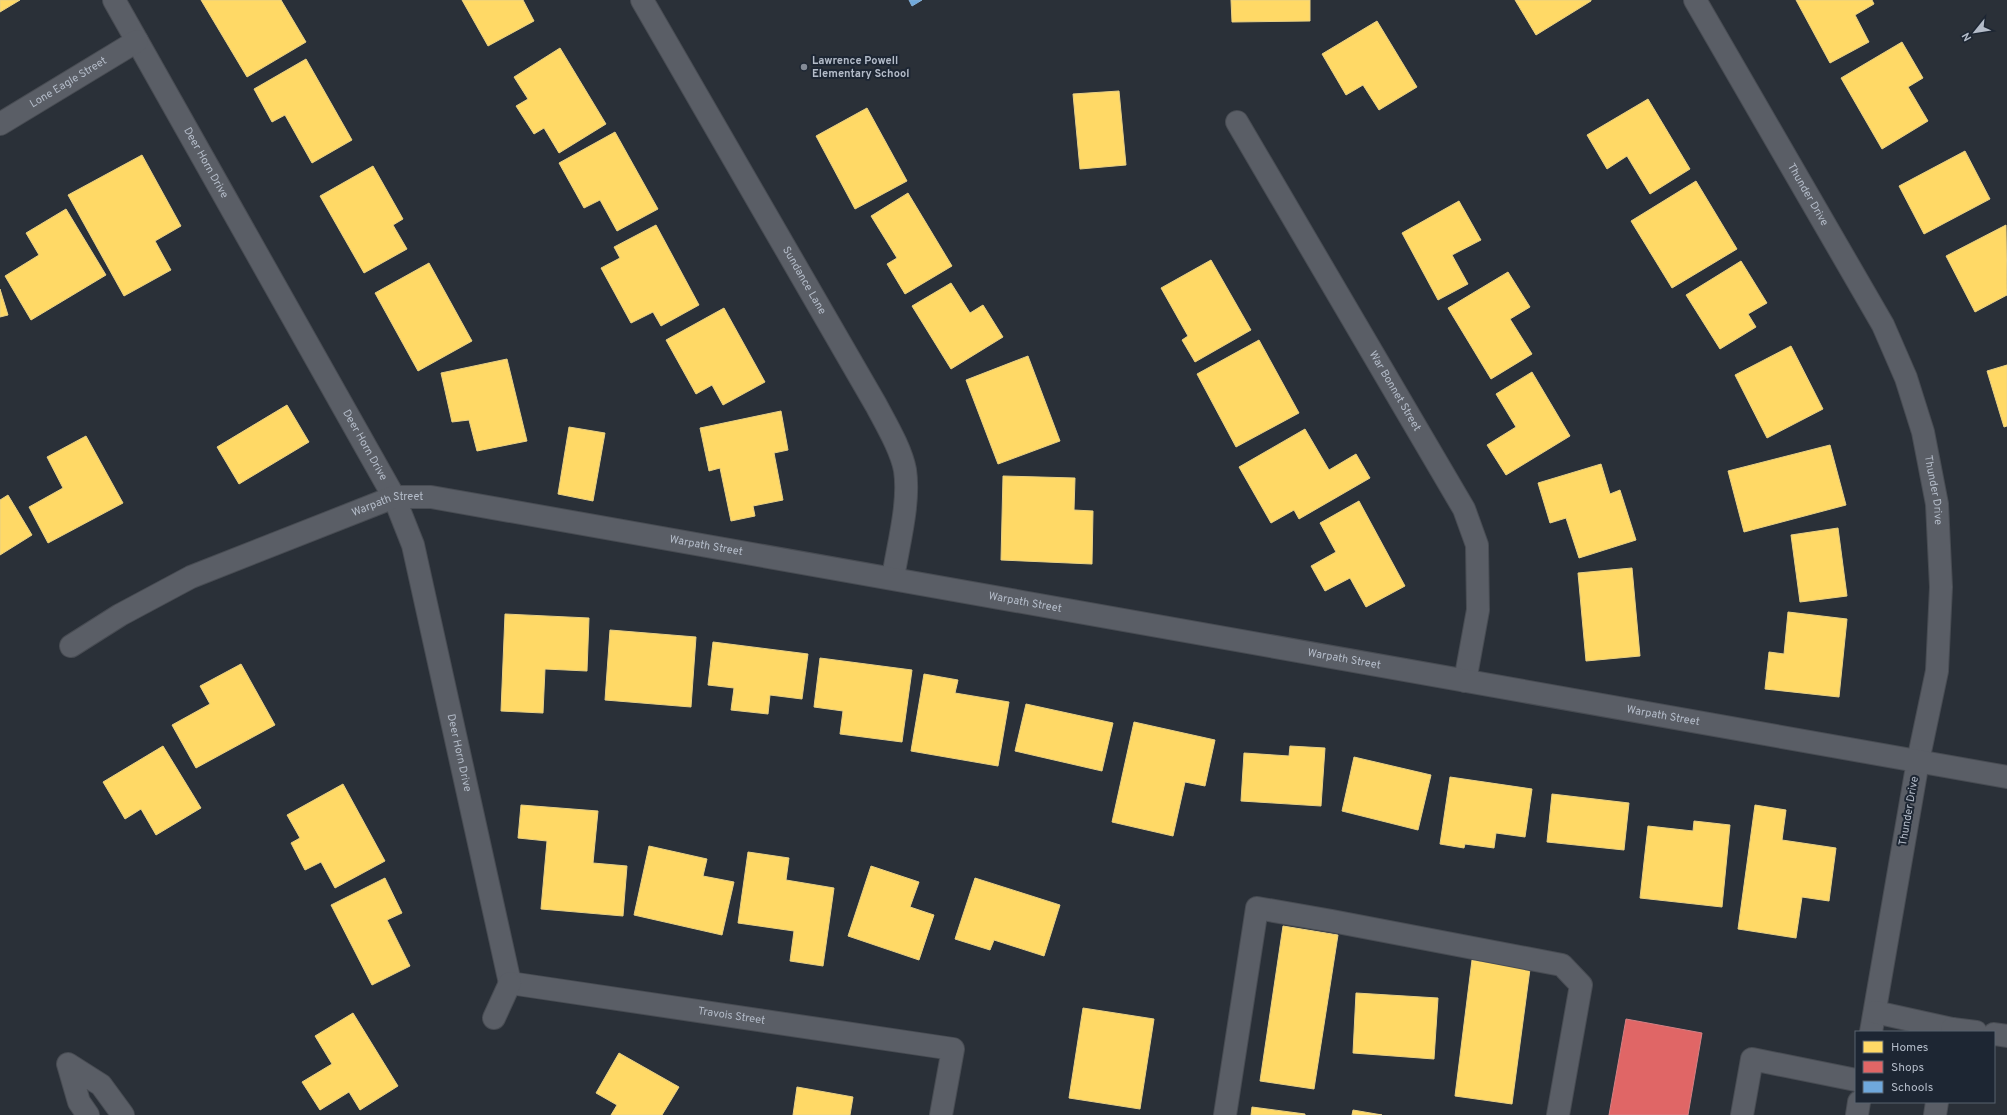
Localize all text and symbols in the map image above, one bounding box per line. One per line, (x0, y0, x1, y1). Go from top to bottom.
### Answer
north arrow (1955, 12, 1995, 52)
text: N (1959, 30, 1975, 43)
street label: Lone Eagle Street (27, 54, 109, 111)
place label: Lawrence Powell Elementary School (812, 54, 909, 81)
marker: Lawrence Powell Elementary School (799, 62, 809, 72)
street label: Deer Horn Drive (180, 125, 231, 201)
street label: Thunder Drive (1784, 161, 1831, 229)
street label: Sundance Lane (779, 244, 829, 317)
street label: War Bonnet Street (1366, 348, 1424, 434)
street label: Deer Horn Drive (339, 407, 390, 483)
street label: Thunder Drive (1921, 454, 1945, 525)
street label: Warpath Street (350, 490, 423, 520)
street label: Warpath Street (668, 532, 744, 559)
street label: Warpath Street (987, 589, 1063, 616)
street label: Warpath Street (1306, 646, 1382, 673)
street label: Warpath Street (1625, 702, 1701, 729)
street label: Deer Horn Drive (444, 713, 474, 793)
street label: Thunder Drive (1896, 775, 1922, 847)
street label: Travois Street (697, 1004, 766, 1028)
legend (1855, 1031, 1995, 1103)
text: Homes (1891, 1040, 1928, 1056)
text: Shops (1891, 1060, 1924, 1076)
text: Schools (1891, 1080, 1933, 1096)

